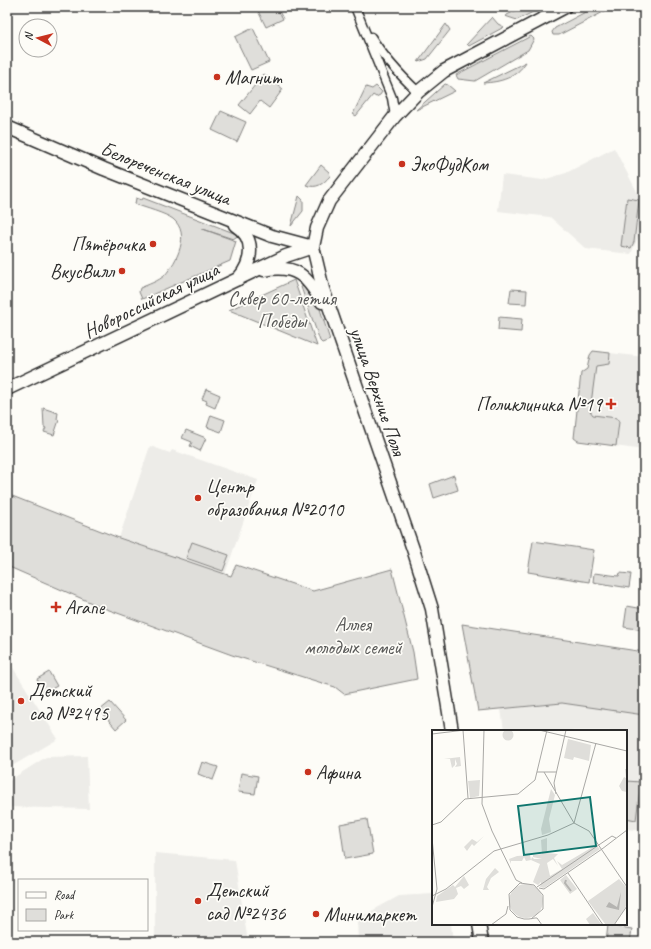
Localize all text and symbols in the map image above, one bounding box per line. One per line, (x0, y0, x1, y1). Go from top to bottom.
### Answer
north arrow (18, 18, 58, 58)
text: N (21, 30, 36, 41)
place label: Магнит (225, 65, 283, 90)
marker: Магнит (212, 72, 222, 82)
street label: Белореченская улица (97, 136, 236, 212)
place label: ЭкоФудКом (410, 152, 489, 177)
marker: ЭкоФудКом (397, 159, 407, 169)
place label: Пятёрочка (72, 232, 147, 257)
marker: Пятёрочка (148, 239, 158, 249)
street label: Новороссийская улица (80, 256, 225, 344)
place label: ВкусВилл (50, 259, 116, 284)
marker: ВкусВилл (117, 266, 127, 276)
park label: Сквер 60-летия Победы (228, 286, 338, 334)
street label: улица Верхние Поля (344, 323, 412, 460)
place label: Поликлиника №19 (476, 392, 604, 417)
marker: Поликлиника №19 (605, 398, 617, 410)
place label: Центр образования №2010 (206, 474, 345, 522)
marker: Центр образования №2010 (193, 493, 203, 503)
place label: Агапе (65, 595, 106, 620)
marker: Агапе (50, 601, 62, 613)
park label: Аллея молодых семей (304, 612, 403, 660)
place label: Детский сад №2495 (29, 678, 110, 726)
marker: Детский сад №2495 (16, 696, 26, 706)
inset map (432, 730, 627, 925)
place label: Афина (316, 760, 362, 785)
marker: Афина (303, 767, 313, 777)
place label: Детский сад №2436 (206, 878, 287, 926)
legend (18, 879, 148, 931)
text: Road (54, 887, 76, 903)
marker: Детский сад №2436 (193, 896, 203, 906)
place label: Минимаркет (324, 902, 418, 927)
text: Park (54, 907, 75, 923)
marker: Минимаркет (311, 909, 321, 919)

